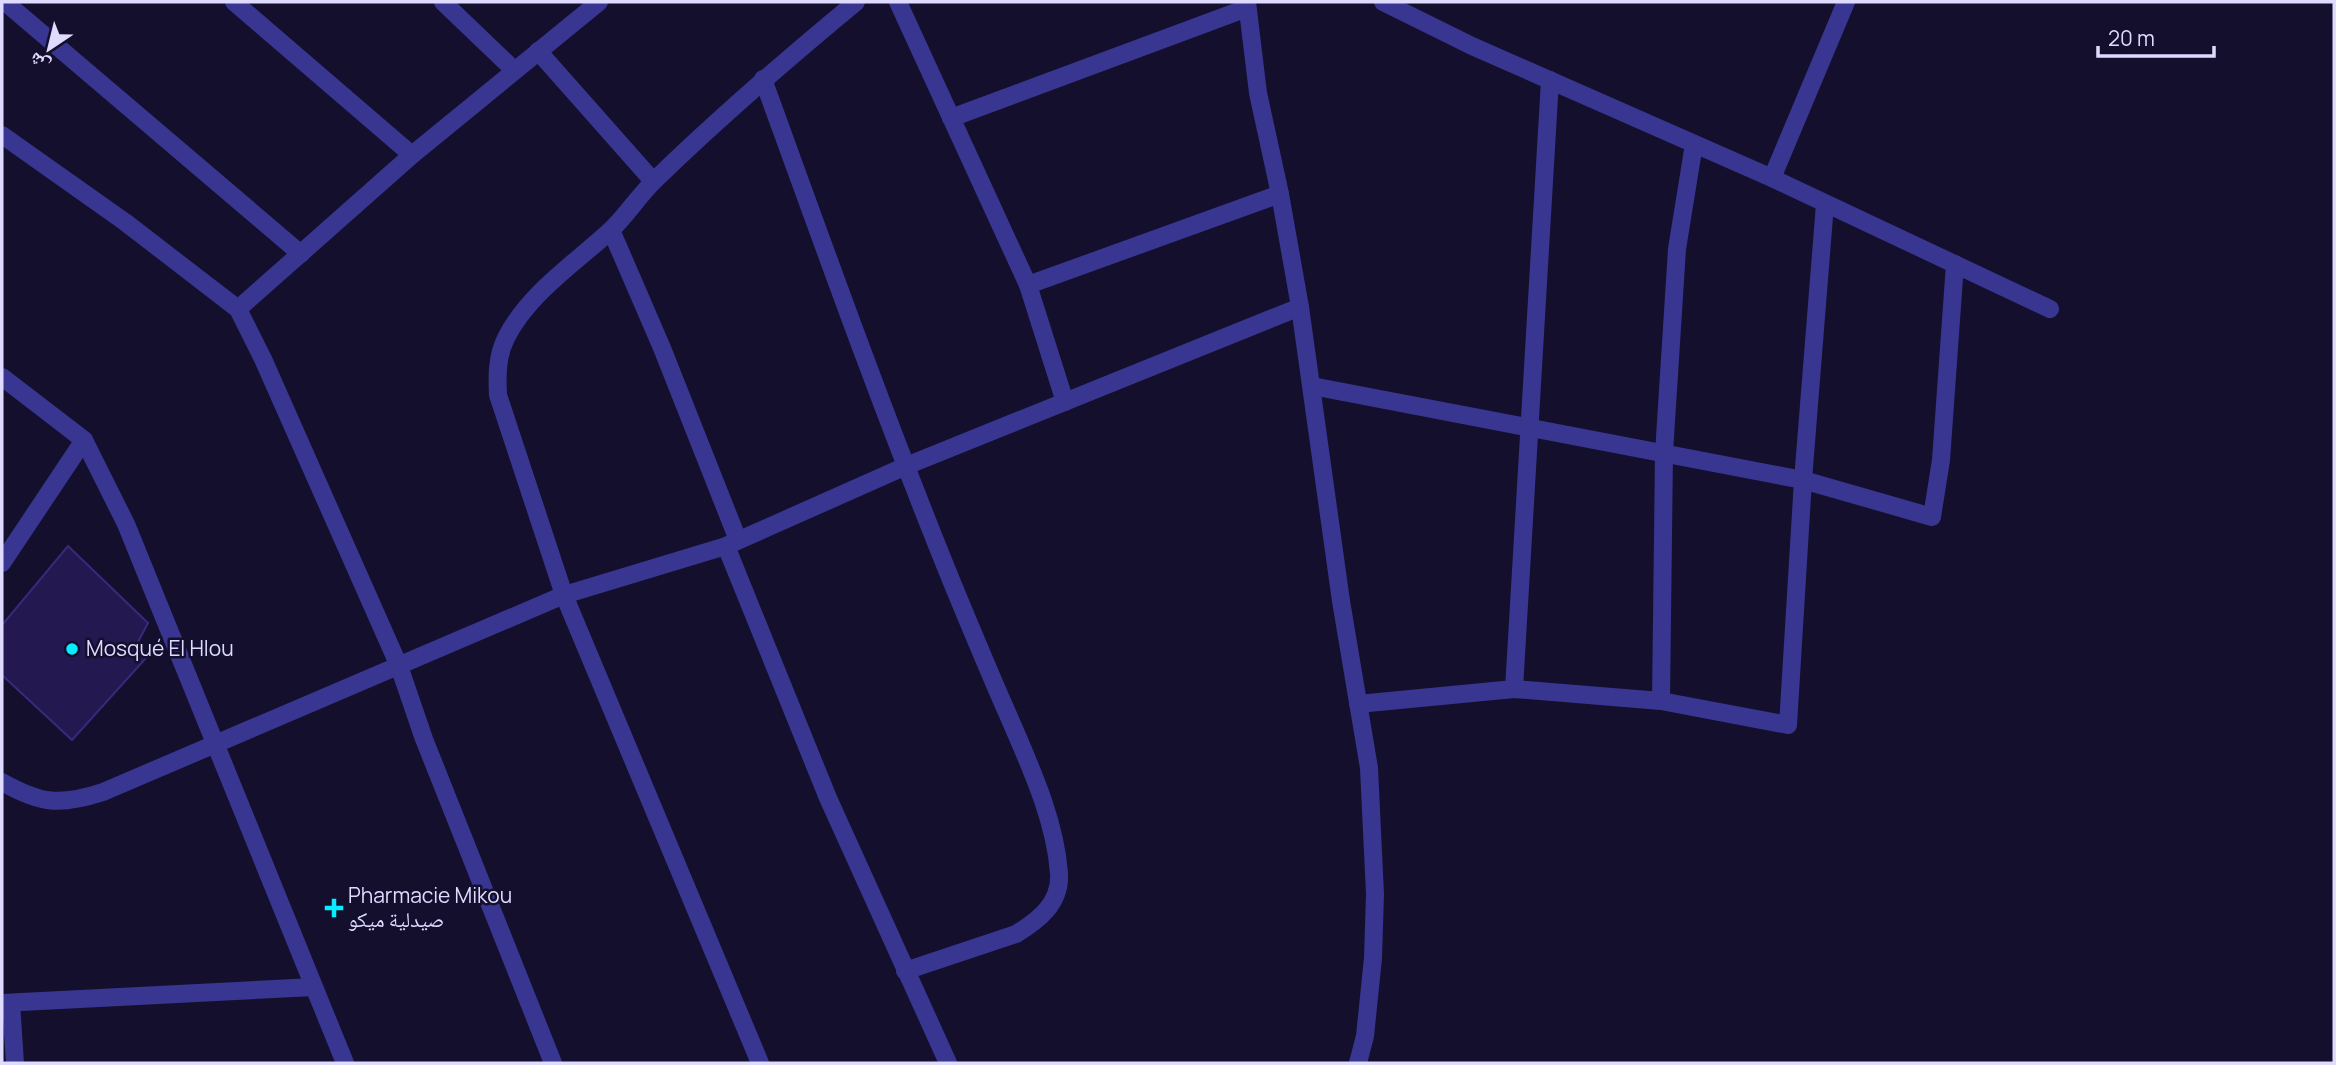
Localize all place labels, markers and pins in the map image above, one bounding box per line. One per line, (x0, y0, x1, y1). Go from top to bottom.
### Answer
place label: Mosqué El Hlou (86, 634, 234, 662)
marker: Mosqué El Hlou (64, 641, 80, 657)
place label: Pharmacie Mikou صيدلية ميكو (348, 881, 512, 933)
marker: Pharmacie Mikou صيدلية ميكو (326, 900, 342, 916)

